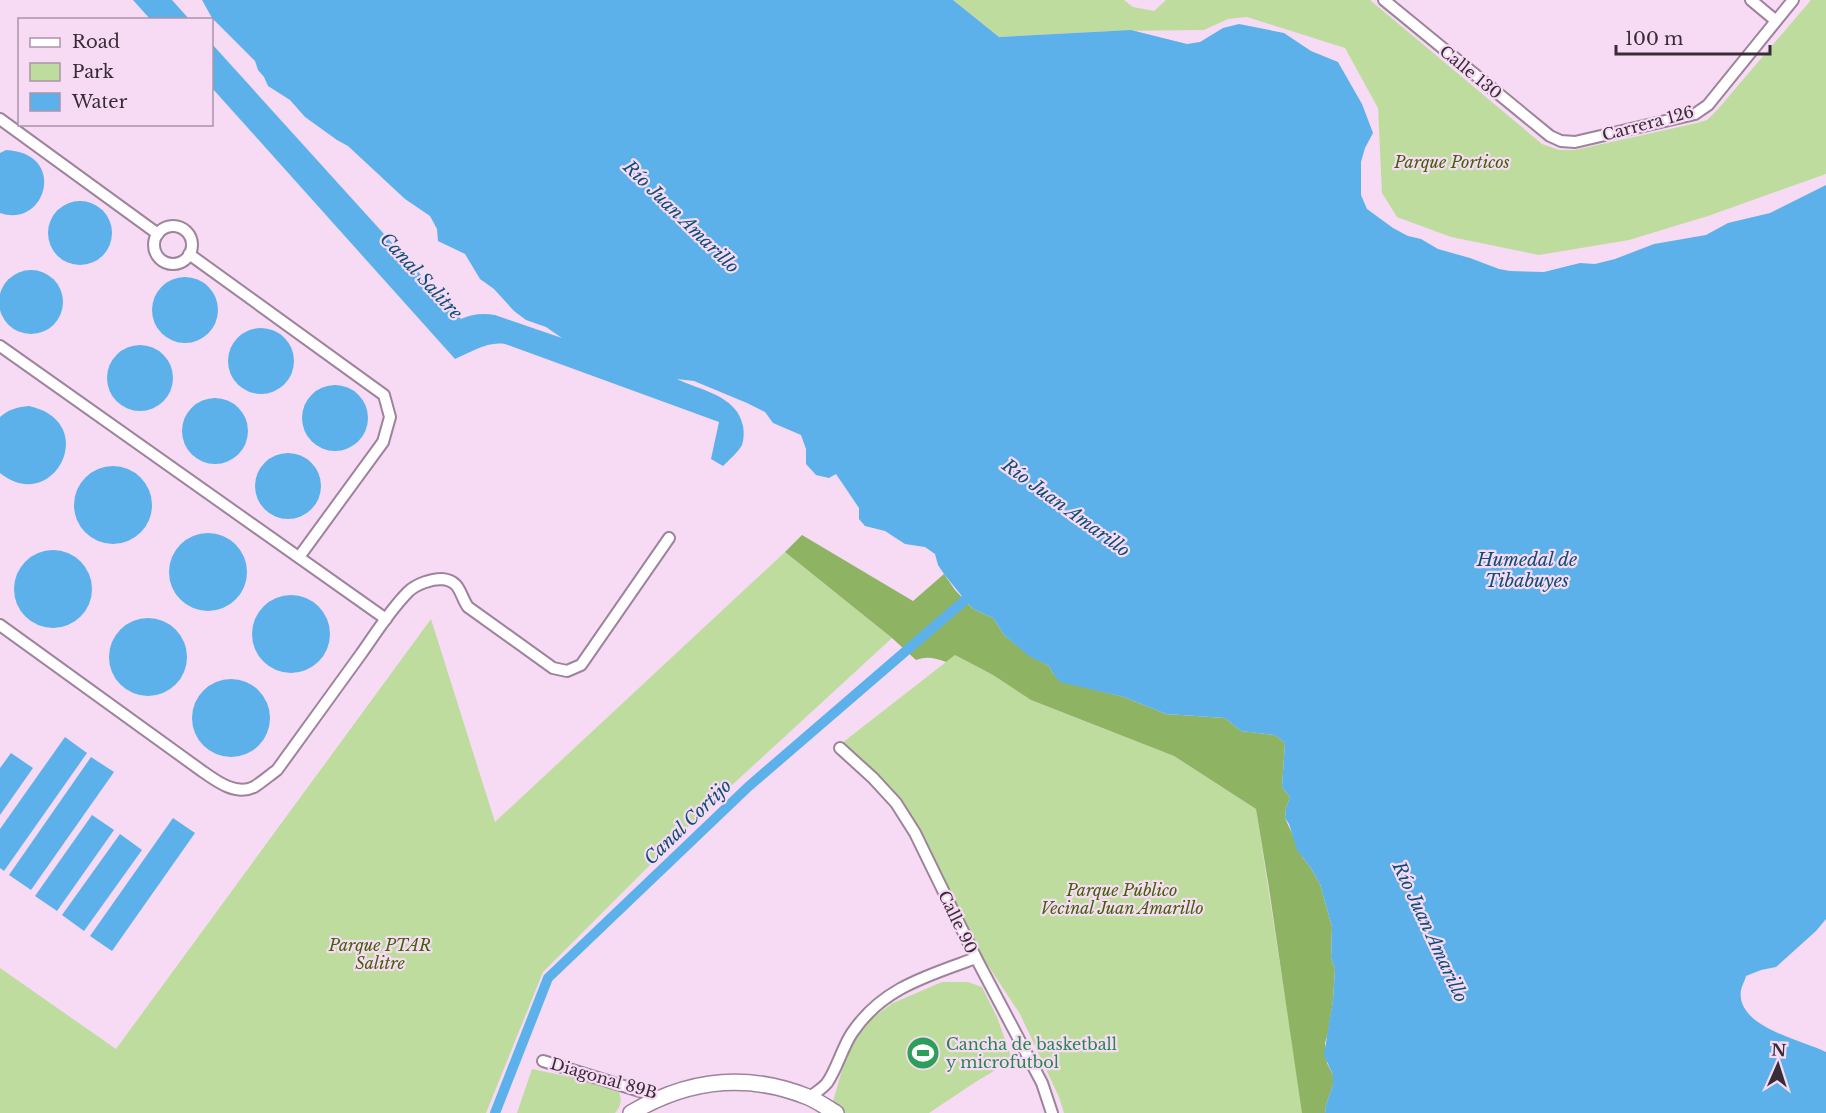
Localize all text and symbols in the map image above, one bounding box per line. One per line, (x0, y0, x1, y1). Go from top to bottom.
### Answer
legend (18, 18, 213, 126)
scale bar (1616, 18, 1770, 56)
text: 100 m (1625, 28, 1683, 50)
text: Road (72, 31, 120, 53)
street label: Calle 130 (1436, 41, 1506, 103)
text: Park (72, 61, 114, 83)
text: Water (71, 91, 128, 113)
street label: Carrera 126 (1600, 101, 1696, 145)
park label: Parque Porticos (1393, 152, 1510, 172)
water label: Río Juan Amarillo (618, 155, 744, 278)
water label: Canal Salitre (375, 228, 467, 324)
water label: Río Juan Amarillo (997, 454, 1134, 562)
water label: Humedal de Tibabuyes (1476, 549, 1577, 592)
water label: Canal Cortijo (640, 775, 736, 869)
water label: Río Juan Amarillo (1387, 857, 1472, 1006)
park label: Parque Público Vecinal Juan Amarillo (1040, 880, 1204, 918)
street label: Calle 90 (934, 887, 982, 957)
park label: Parque PTAR Salitre (328, 935, 431, 973)
place label: Cancha de basketball y microfutbol (946, 1034, 1117, 1072)
sports icon: Cancha de basketball y microfutbol (905, 1035, 941, 1071)
north arrow (1748, 1035, 1808, 1095)
text: N (1771, 1040, 1787, 1060)
street label: Diagonal 89B (548, 1053, 660, 1103)

